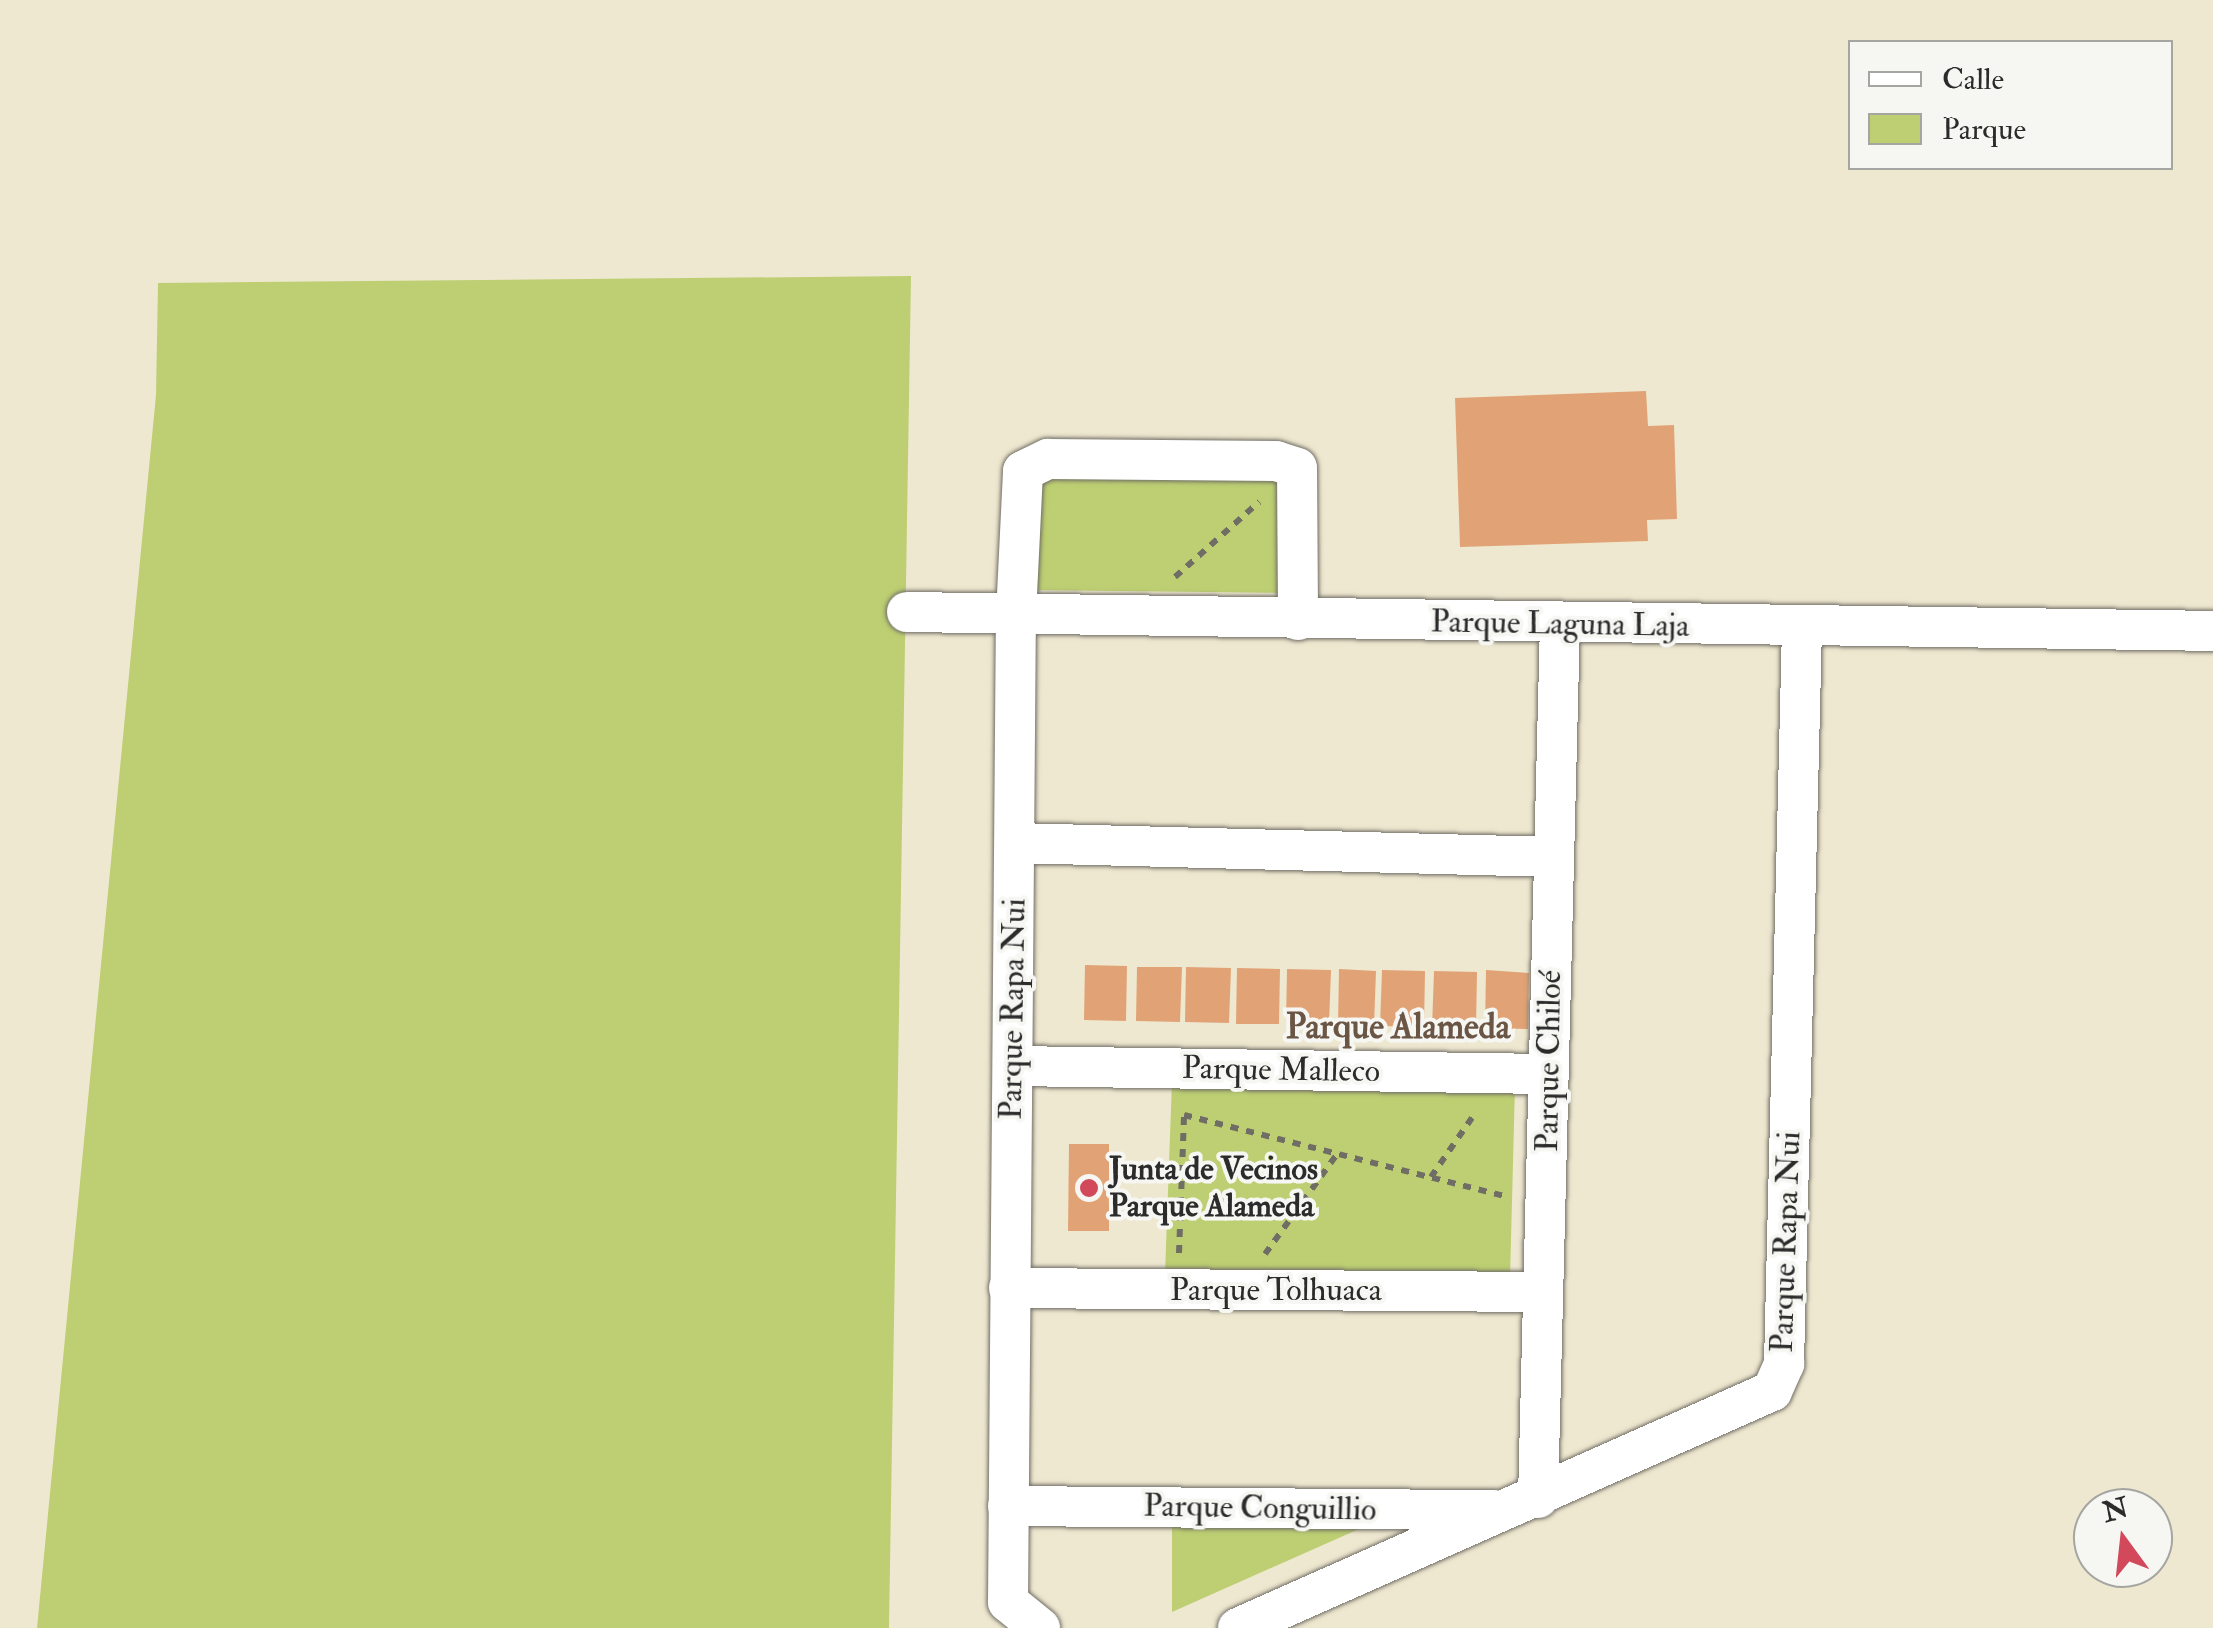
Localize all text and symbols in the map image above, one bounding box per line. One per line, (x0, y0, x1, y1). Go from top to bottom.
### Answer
legend (1848, 40, 2173, 170)
text: Calle (1942, 61, 2004, 98)
text: Parque (1942, 111, 2026, 148)
street label: Parque Laguna Laja (1430, 603, 1690, 645)
street label: Parque Rapa Nui (992, 898, 1034, 1120)
street label: Parque Chiloé (1528, 970, 1570, 1152)
district label: Parque Alameda (1286, 1006, 1510, 1048)
street label: Parque Malleco (1182, 1049, 1380, 1091)
street label: Parque Rapa Nui (1763, 1131, 1809, 1353)
place label: Junta de Vecinos Parque Alameda (1109, 1151, 1318, 1226)
marker: Junta de Vecinos Parque Alameda (1078, 1177, 1100, 1199)
street label: Parque Tolhuaca (1170, 1271, 1382, 1309)
street label: Parque Conguillio (1143, 1487, 1377, 1529)
north arrow (2073, 1488, 2173, 1588)
text: N (2099, 1490, 2132, 1531)

